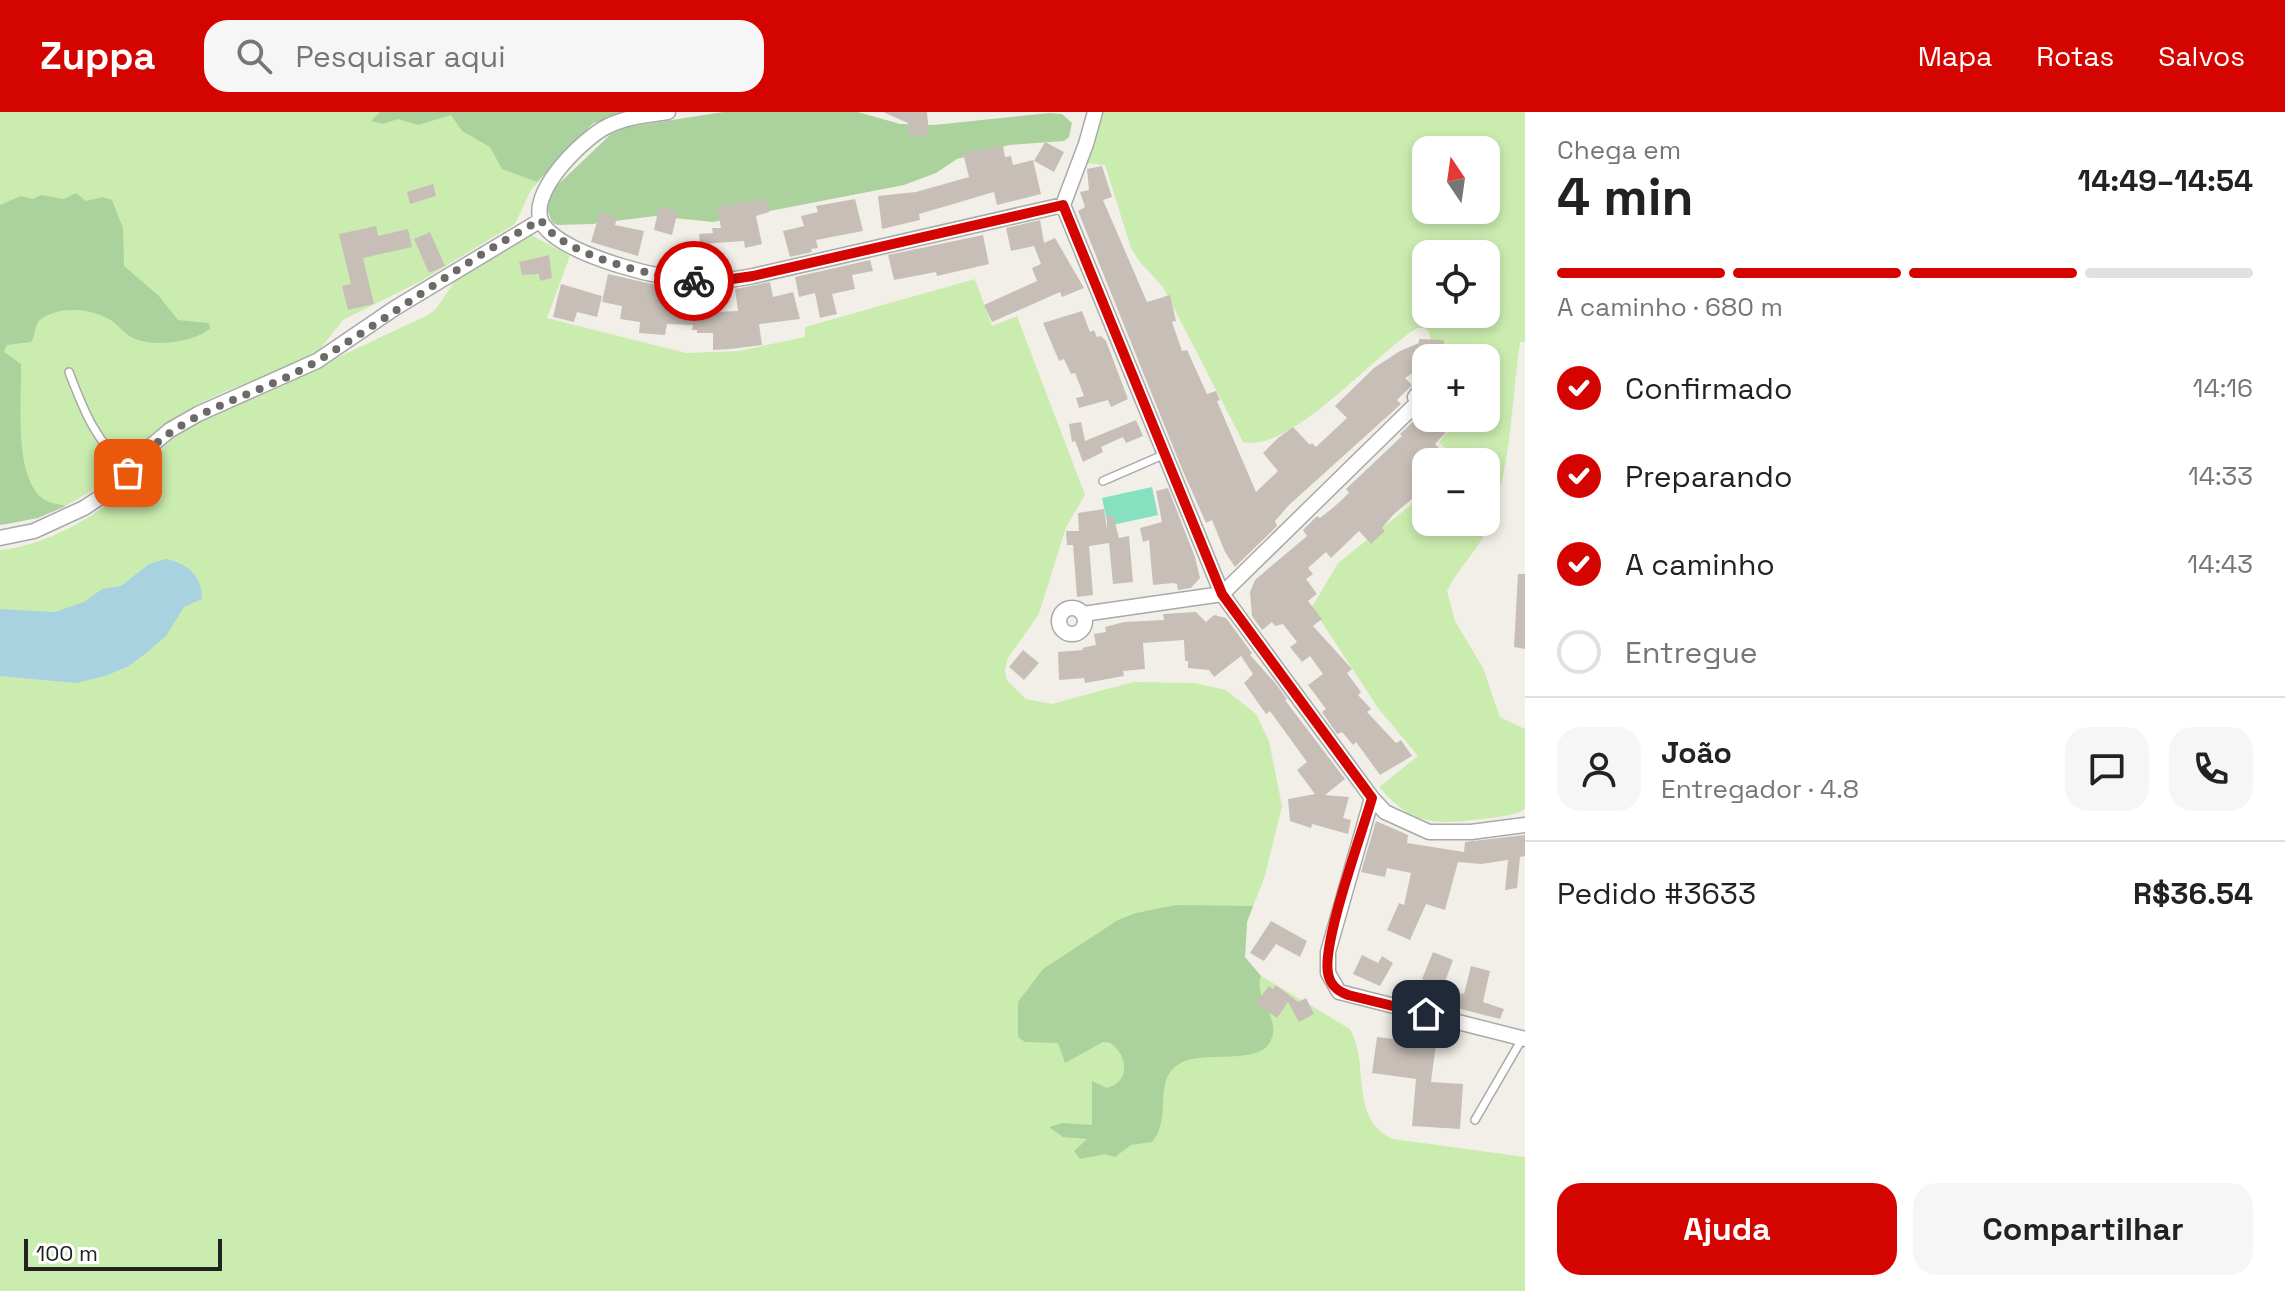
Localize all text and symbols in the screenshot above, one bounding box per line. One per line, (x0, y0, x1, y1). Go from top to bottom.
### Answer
search box (204, 20, 764, 92)
text: Zuppa (40, 32, 156, 80)
icon: search (232, 34, 276, 78)
text: Pesquisar aqui (296, 37, 506, 76)
text: Mapa (1918, 38, 1992, 74)
text: Rotas (2036, 38, 2114, 74)
text: Salvos (2158, 38, 2245, 74)
text: Chega em (1557, 133, 1681, 167)
north arrow (1412, 136, 1500, 224)
map controls (1412, 136, 1500, 536)
text: 14:49–14:54 (2078, 161, 2253, 200)
text: 4 min (1557, 164, 1694, 230)
button: locate (1412, 240, 1500, 328)
courier (654, 241, 734, 321)
icon: bike (672, 259, 716, 303)
text: A caminho · 680 m (1557, 290, 1783, 324)
button: + (1412, 344, 1500, 432)
icon: check (1557, 366, 1601, 410)
text: Confirmado (1625, 369, 1792, 408)
text: 14:16 (2193, 371, 2253, 405)
pin (94, 439, 162, 507)
button: − (1412, 448, 1500, 536)
icon: bag (106, 451, 150, 495)
icon: check (1557, 454, 1601, 498)
text: Preparando (1625, 457, 1792, 496)
text: 14:33 (2188, 459, 2253, 493)
icon: check (1557, 542, 1601, 586)
text: A caminho (1625, 545, 1775, 584)
text: 14:43 (2187, 547, 2253, 581)
text: Entregue (1625, 633, 1758, 672)
button: person (1557, 727, 1641, 811)
button: chat (2065, 727, 2149, 811)
button: phone (2169, 727, 2253, 811)
text: João (1661, 733, 1732, 772)
text: Entregador · 4.8 (1661, 772, 1859, 806)
text: Pedido #3633 (1557, 874, 1756, 913)
text: R$36.54 (2133, 874, 2253, 913)
pin (1392, 980, 1460, 1048)
icon: home (1404, 992, 1448, 1036)
button: Ajuda (1557, 1183, 1897, 1275)
button: Compartilhar (1913, 1183, 2253, 1275)
scale bar (24, 1235, 222, 1271)
text: 100 m (36, 1239, 98, 1267)

